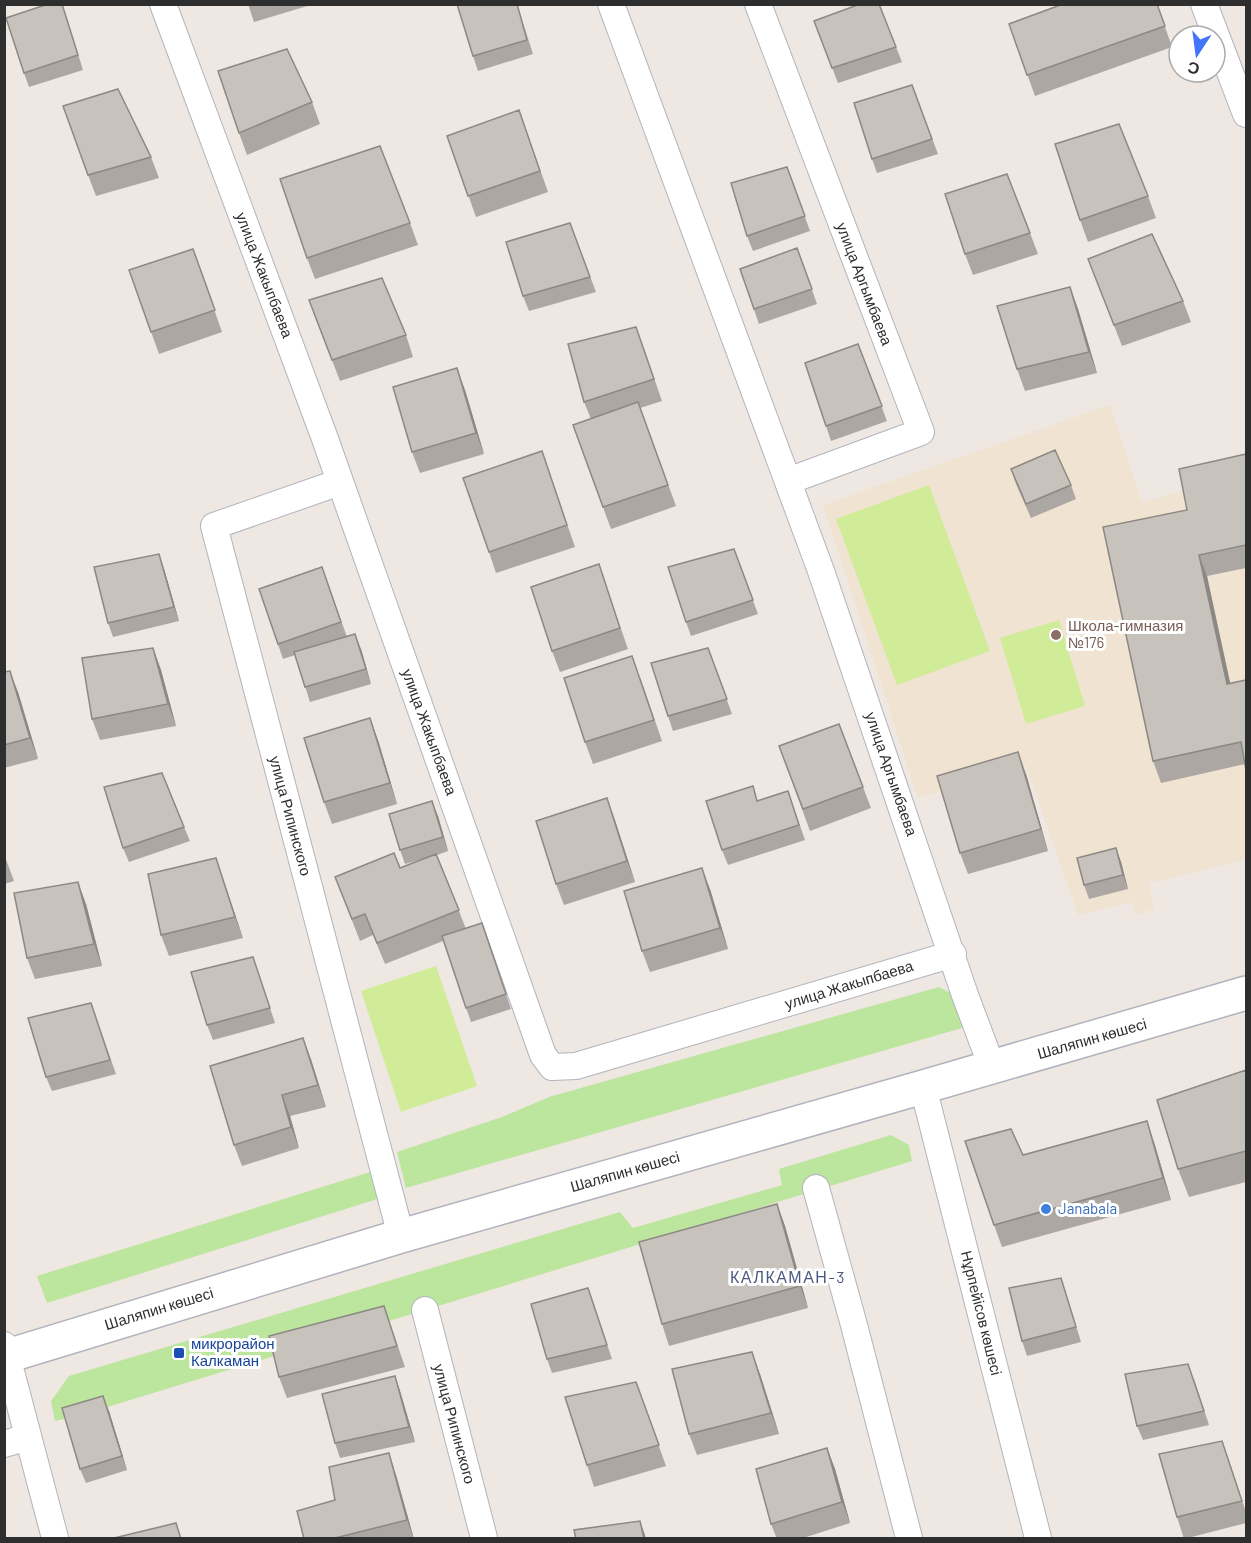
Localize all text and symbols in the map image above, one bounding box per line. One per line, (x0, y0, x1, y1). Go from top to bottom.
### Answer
north arrow (1167, 24, 1227, 84)
text: С (1185, 58, 1201, 80)
street label: улица Жакыпбаева (233, 209, 297, 341)
street label: улица Аргымбаева (833, 220, 897, 348)
place label: Школа-гимназия №176 (1068, 616, 1184, 651)
marker: Школа-гимназия №176 (1049, 628, 1063, 642)
street label: улица Жакыпбаева (399, 666, 461, 798)
street label: улица Аргымбаева (862, 709, 922, 839)
street label: улица Рипинского (266, 754, 316, 878)
street label: улица Жакыпбаева (782, 956, 916, 1012)
street label: Шаляпин көшесі (1035, 1014, 1148, 1062)
street label: Шаляпин көшесі (568, 1147, 681, 1195)
place label: Janabala (1058, 1199, 1117, 1217)
marker: Janabala (1039, 1202, 1053, 1216)
street label: Нұрпейісов көшесі (958, 1249, 1006, 1377)
district label: КАЛКАМАН-3 (730, 1267, 846, 1286)
street label: Шаляпин көшесі (102, 1283, 215, 1333)
place label: микрорайон Калкаман (191, 1334, 275, 1369)
marker: микрорайон Калкаман (172, 1346, 186, 1360)
street label: улица Рипинского (430, 1362, 480, 1486)

